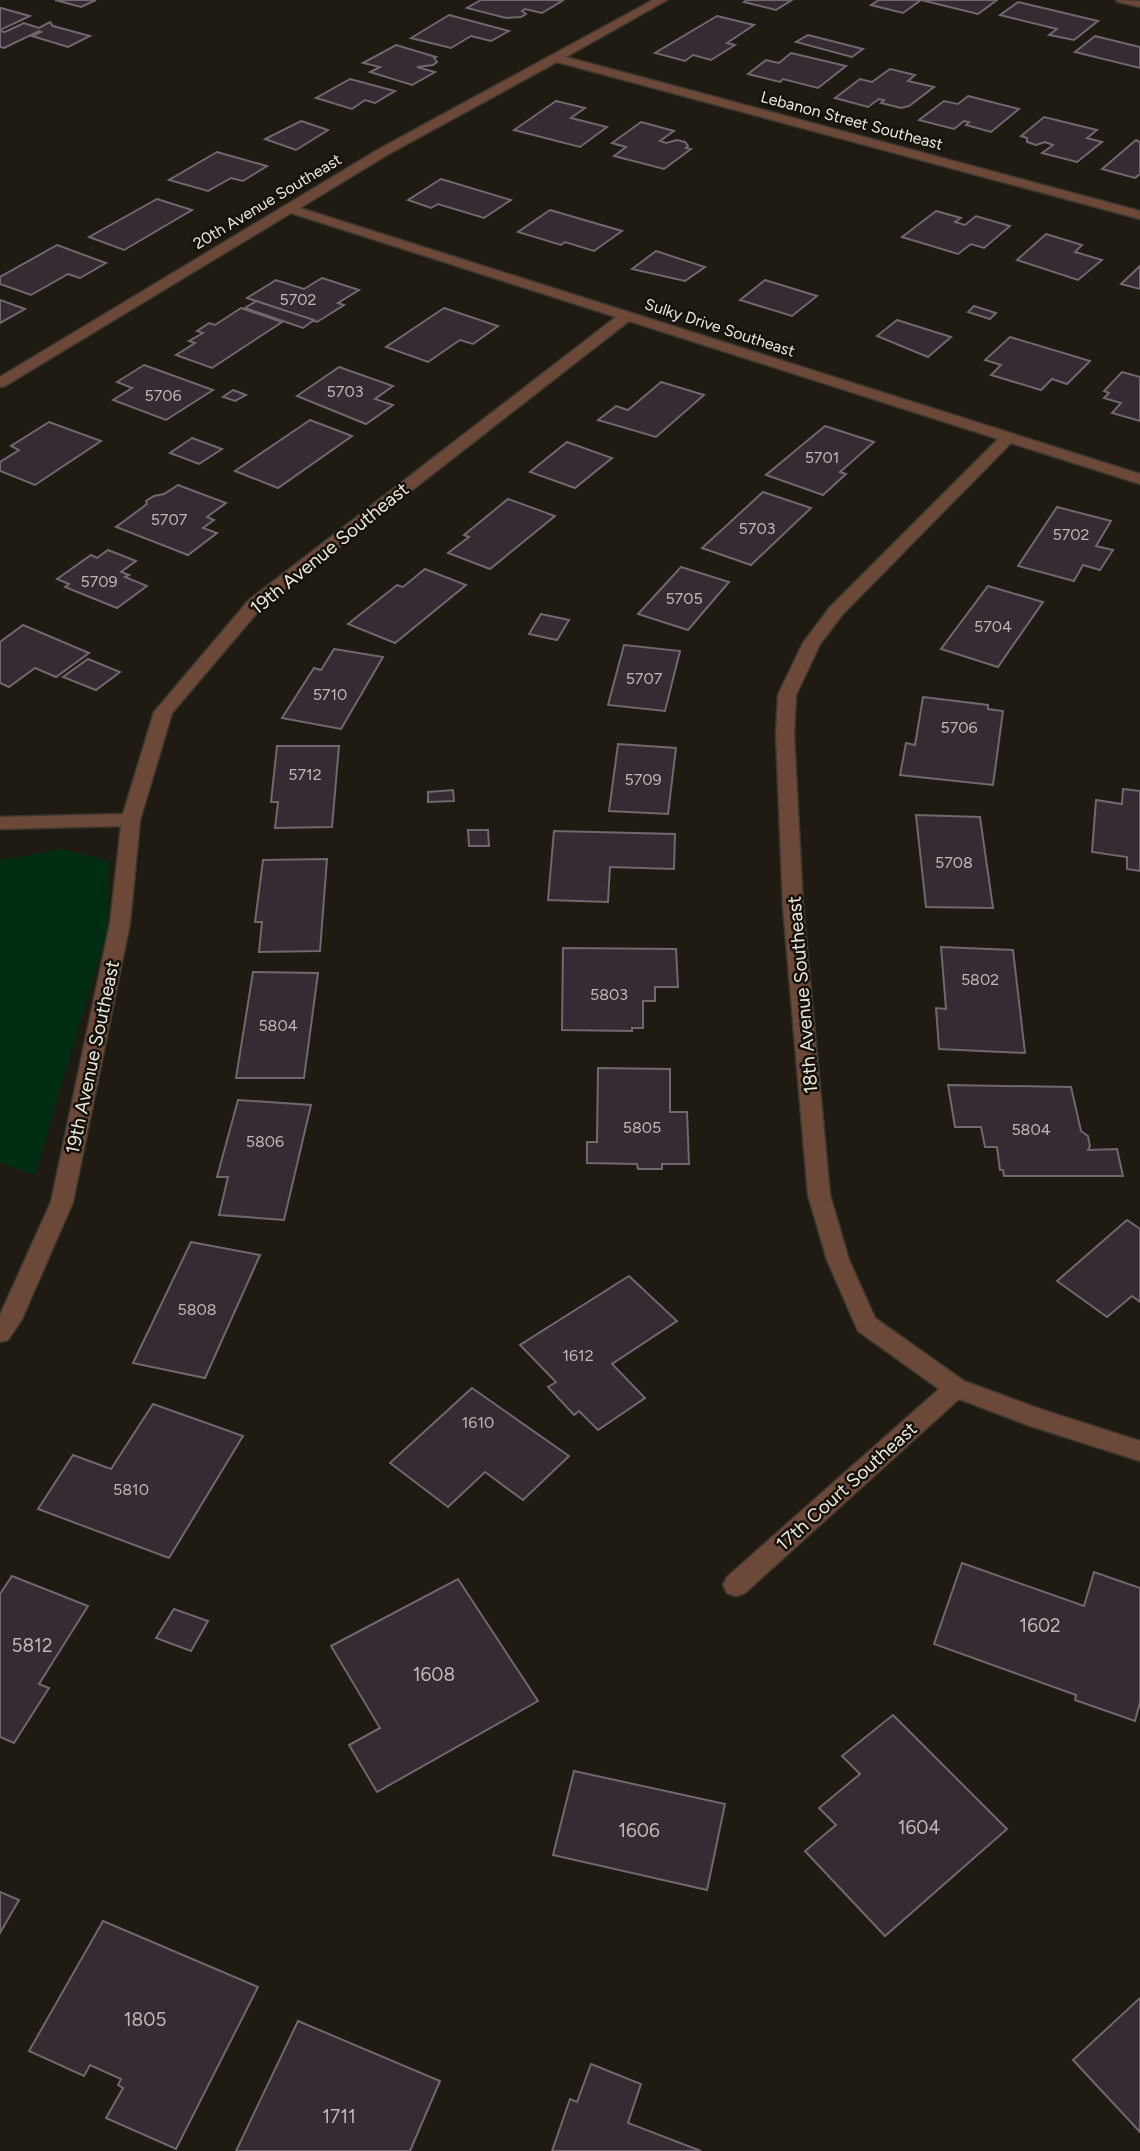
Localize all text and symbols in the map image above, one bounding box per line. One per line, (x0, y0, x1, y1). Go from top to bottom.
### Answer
street label: Lebanon Street Southeast (759, 87, 945, 154)
street label: 20th Avenue Southeast (190, 150, 345, 253)
house number: 5702 (280, 290, 317, 309)
street label: Sulky Drive Southeast (642, 294, 797, 361)
house number: 5703 (327, 382, 363, 401)
house number: 5706 (144, 386, 182, 405)
house number: 5701 (805, 448, 839, 467)
street label: 19th Avenue Southeast (245, 477, 413, 619)
house number: 5707 (151, 510, 188, 529)
house number: 5703 (739, 519, 775, 538)
house number: 5702 (1053, 525, 1090, 544)
house number: 5709 (80, 572, 118, 591)
house number: 5705 (665, 589, 703, 608)
house number: 5704 (974, 617, 1012, 636)
house number: 5707 (626, 669, 663, 688)
house number: 5710 (313, 685, 347, 704)
house number: 5706 (940, 718, 978, 737)
house number: 5712 (288, 765, 322, 784)
house number: 5709 (624, 770, 662, 789)
house number: 5708 (935, 853, 973, 872)
street label: 18th Avenue Southeast (782, 895, 823, 1095)
street label: 19th Avenue Southeast (61, 958, 124, 1156)
house number: 5802 (961, 970, 999, 989)
house number: 5803 (590, 985, 628, 1004)
house number: 5804 (258, 1016, 298, 1035)
house number: 5805 (623, 1118, 661, 1137)
house number: 5804 (1011, 1120, 1051, 1139)
house number: 5806 (246, 1132, 284, 1151)
house number: 5808 (177, 1300, 217, 1319)
house number: 1612 (562, 1346, 594, 1365)
house number: 1610 (462, 1413, 494, 1432)
street label: 17th Court Southeast (771, 1417, 921, 1556)
house number: 5810 (113, 1480, 149, 1499)
house number: 1602 (1019, 1614, 1061, 1637)
house number: 5812 (11, 1634, 53, 1657)
house number: 1608 (413, 1663, 455, 1686)
house number: 1604 (898, 1816, 940, 1839)
house number: 1606 (618, 1819, 660, 1842)
house number: 1805 (124, 2008, 166, 2031)
house number: 1711 (322, 2105, 356, 2128)

